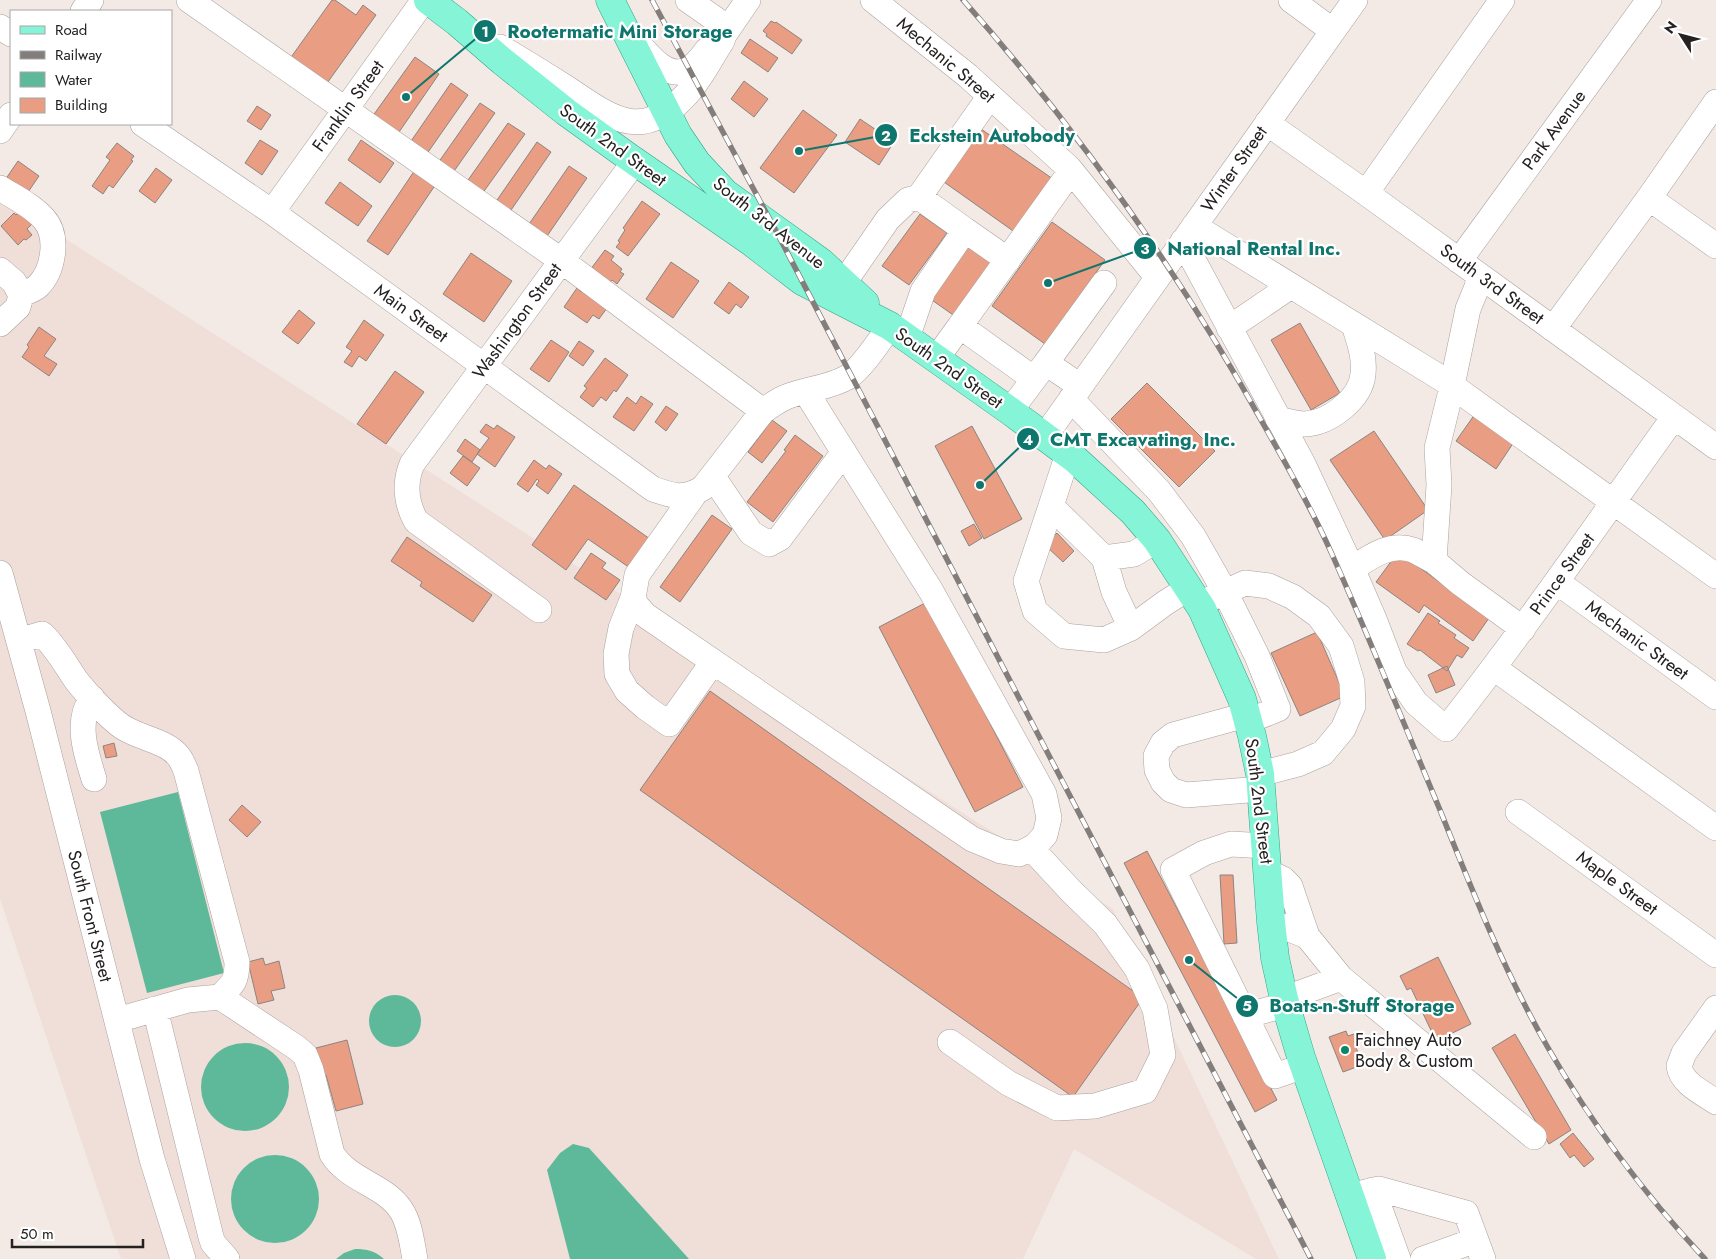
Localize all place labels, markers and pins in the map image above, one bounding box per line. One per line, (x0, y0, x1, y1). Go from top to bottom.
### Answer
callout: Rootermatic Mini Storage (473, 14, 743, 48)
callout: Eckstein Autobody (874, 118, 1084, 152)
callout: National Rental Inc. (1132, 231, 1351, 265)
callout: CMT Excavating, Inc. (1015, 422, 1246, 456)
callout: Boats-n-Stuff Storage (1235, 989, 1465, 1023)
place label: Faichney Auto Body & Custom (1355, 1027, 1473, 1074)
marker: Faichney Auto Body & Custom (1339, 1044, 1351, 1056)

